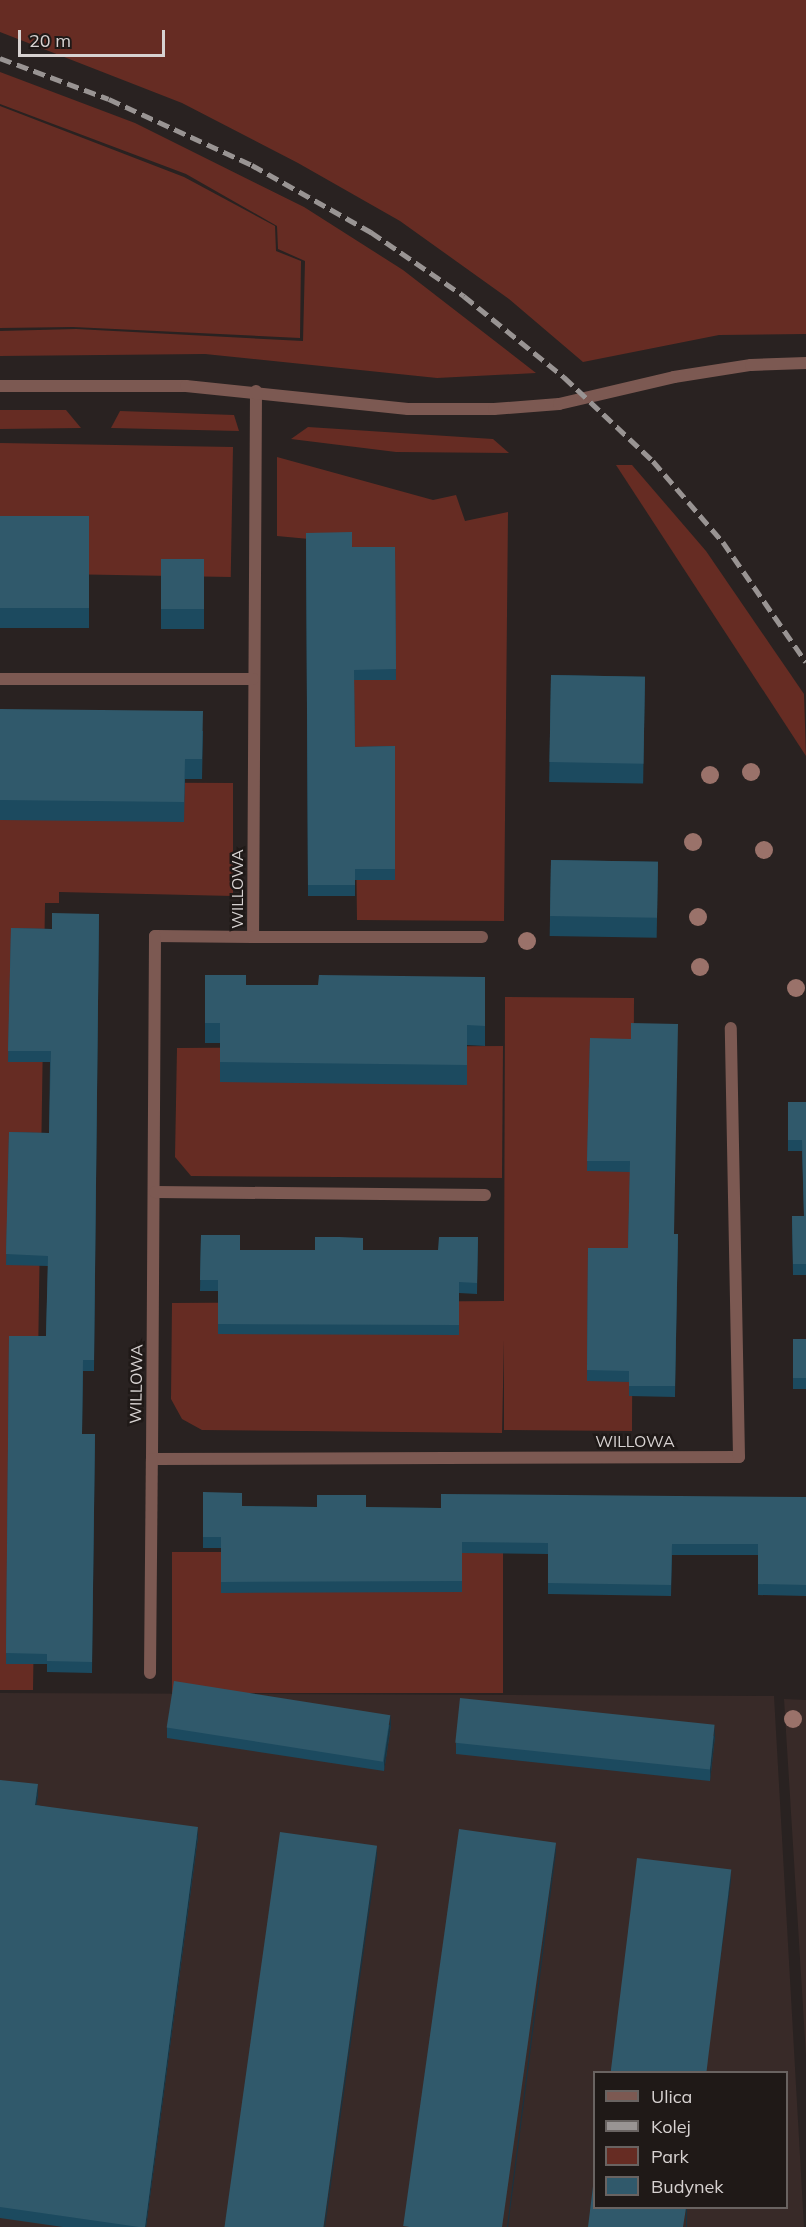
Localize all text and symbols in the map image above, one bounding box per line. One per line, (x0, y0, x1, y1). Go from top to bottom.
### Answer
scale bar (21, 18, 168, 56)
text: 20 m (29, 29, 71, 52)
street label: WILLOWA (227, 849, 247, 929)
street label: WILLOWA (126, 1344, 146, 1424)
street label: WILLOWA (595, 1431, 675, 1451)
legend (593, 2071, 788, 2209)
text: Ulica (651, 2085, 692, 2108)
text: Kolej (651, 2115, 691, 2138)
text: Park (651, 2145, 689, 2168)
text: Budynek (651, 2175, 724, 2198)

